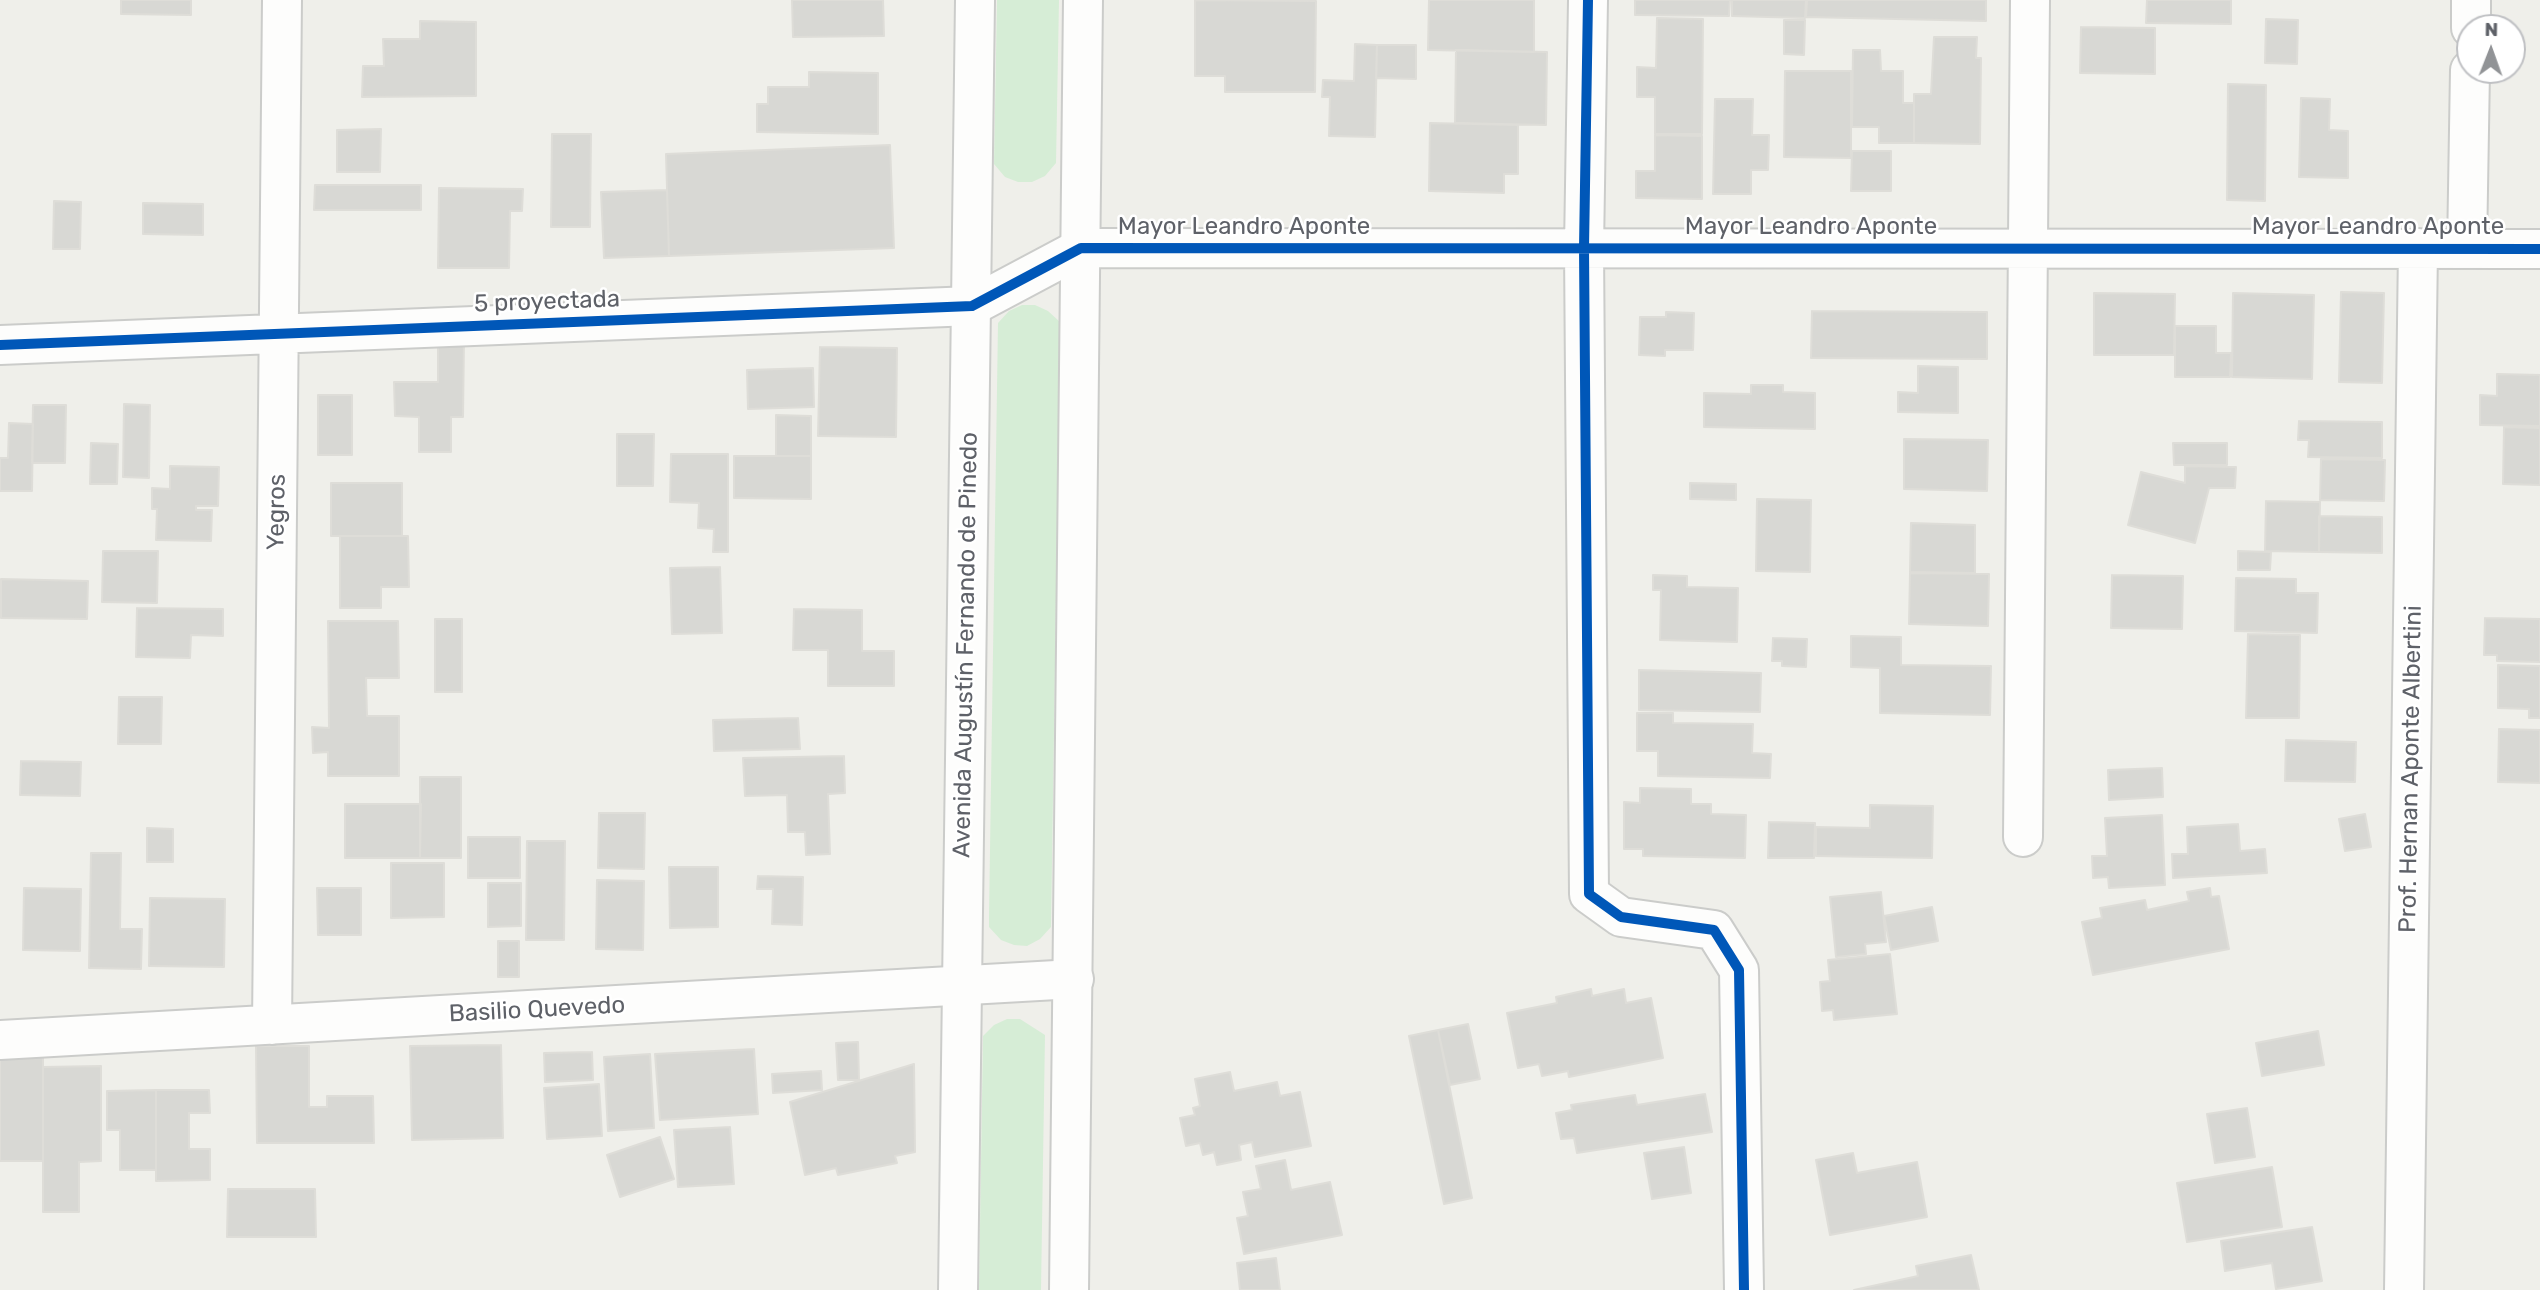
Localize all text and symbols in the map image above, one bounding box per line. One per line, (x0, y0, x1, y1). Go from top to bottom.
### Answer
north arrow (2456, 14, 2526, 84)
text: N (2484, 18, 2498, 41)
street label: Mayor Leandro Aponte (1118, 213, 1370, 241)
street label: Mayor Leandro Aponte (1685, 213, 1937, 241)
street label: Mayor Leandro Aponte (2252, 213, 2504, 241)
street label: 5 proyectada (473, 285, 621, 319)
street label: Avenida Augustín Fernando de Pinedo (948, 432, 984, 858)
street label: Yegros (262, 474, 292, 550)
street label: Prof. Hernan Aponte Albertini (2394, 605, 2428, 933)
street label: Basilio Quevedo (448, 991, 626, 1029)

